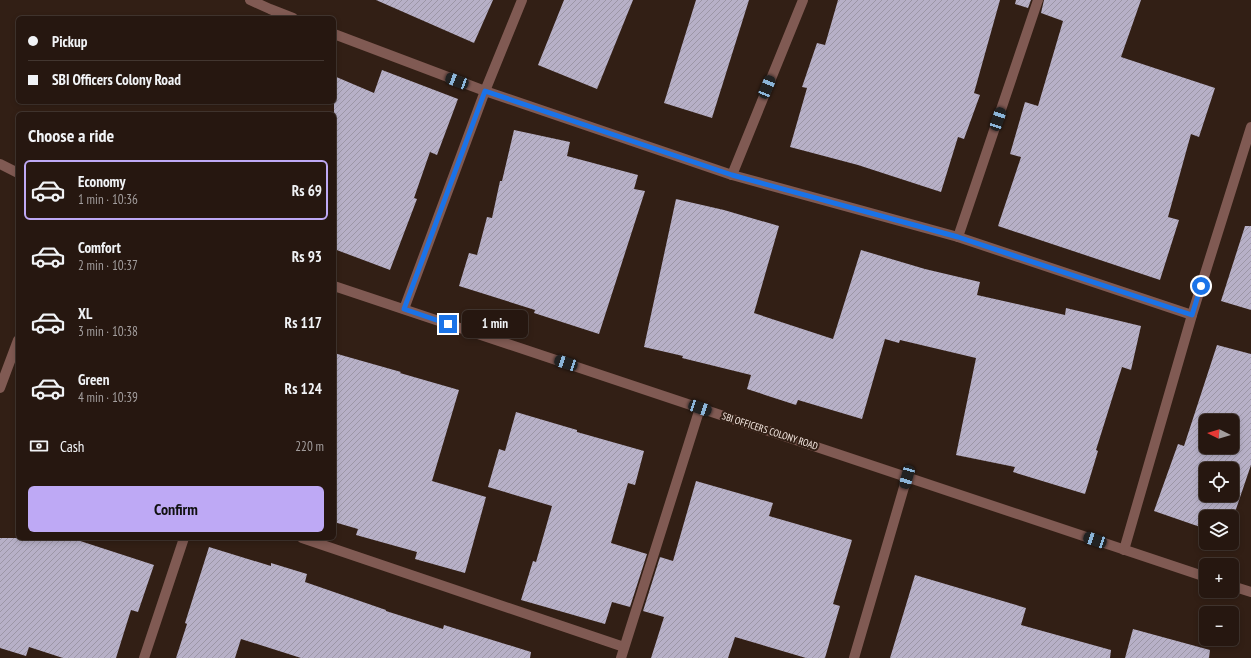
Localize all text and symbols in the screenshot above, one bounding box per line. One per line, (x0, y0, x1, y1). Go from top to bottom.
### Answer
text: Pickup (52, 32, 87, 51)
text: SBI Officers Colony Road (52, 70, 181, 89)
car (444, 71, 470, 91)
car (757, 74, 777, 100)
car (988, 106, 1008, 132)
text: Choose a ride (28, 124, 114, 147)
icon: car (30, 172, 66, 208)
text: Economy (78, 172, 126, 191)
text: Rs 69 (292, 181, 322, 200)
text: 1 min · 10:36 (78, 191, 138, 208)
icon: car (30, 238, 66, 274)
text: Comfort (78, 238, 121, 257)
text: Rs 93 (292, 247, 322, 266)
text: 2 min · 10:37 (78, 257, 138, 274)
route start (1192, 277, 1210, 295)
icon: car (30, 304, 66, 340)
text: XL (78, 304, 92, 323)
callout: 1 min (462, 310, 528, 338)
text: Rs 117 (285, 313, 322, 332)
route end (439, 315, 457, 333)
text: 1 min (482, 315, 508, 332)
text: 3 min · 10:38 (78, 323, 138, 340)
car (553, 354, 579, 372)
icon: car (30, 370, 66, 406)
text: Green (78, 370, 110, 389)
text: Rs 124 (285, 379, 322, 398)
text: 4 min · 10:39 (78, 389, 138, 406)
car (687, 398, 713, 418)
street label: SBI OFFICERS COLONY ROAD (720, 409, 820, 453)
north arrow (1199, 414, 1239, 454)
map controls (1199, 414, 1239, 646)
icon: cash (28, 435, 50, 457)
text: Cash (60, 437, 84, 456)
text: 220 m (295, 438, 324, 455)
button: locate (1199, 462, 1239, 502)
car (898, 464, 916, 490)
button: Confirm (28, 486, 324, 532)
button: layers (1199, 510, 1239, 550)
car (1082, 530, 1108, 550)
button: + (1199, 558, 1239, 598)
button: − (1199, 606, 1239, 646)

